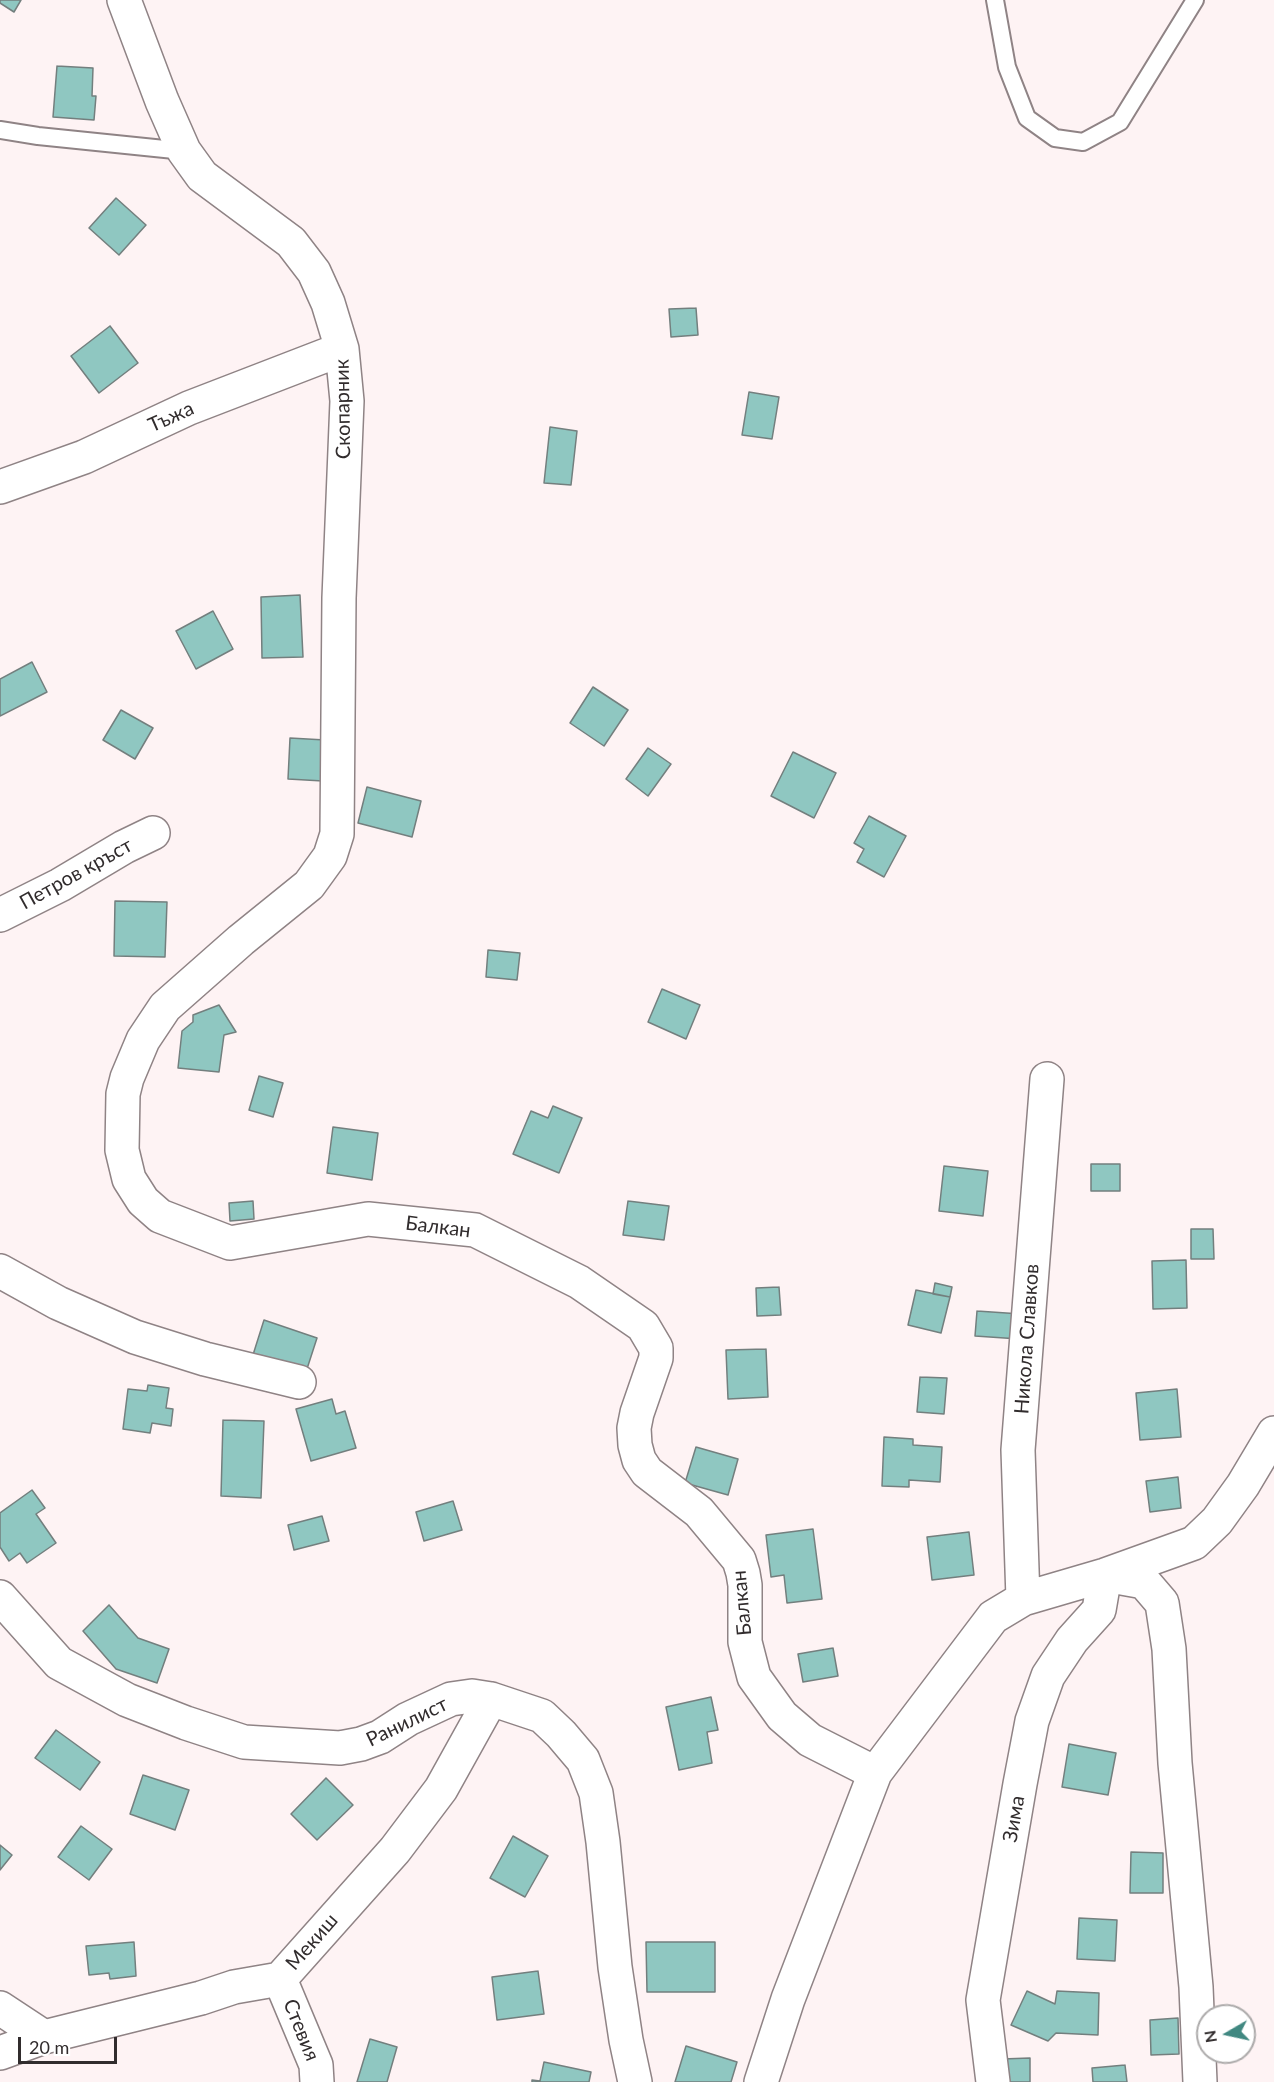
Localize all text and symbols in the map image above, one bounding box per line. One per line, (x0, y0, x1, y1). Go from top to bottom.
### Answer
street label: Скопарник (330, 359, 356, 459)
street label: Тъжа (144, 396, 198, 438)
street label: Петров кръст (15, 833, 137, 915)
street label: Балкан (404, 1211, 472, 1243)
street label: Никола Славков (1010, 1263, 1044, 1415)
street label: Балкан (727, 1569, 757, 1637)
street label: Ранилист (363, 1692, 451, 1752)
street label: Зима (998, 1794, 1030, 1844)
street label: Мекиш (281, 1909, 343, 1975)
street label: Стевия (278, 1996, 324, 2064)
north arrow (1196, 2004, 1256, 2064)
scale bar (21, 2025, 120, 2063)
text: N (1199, 2029, 1220, 2044)
text: 20 m (29, 2036, 69, 2058)

